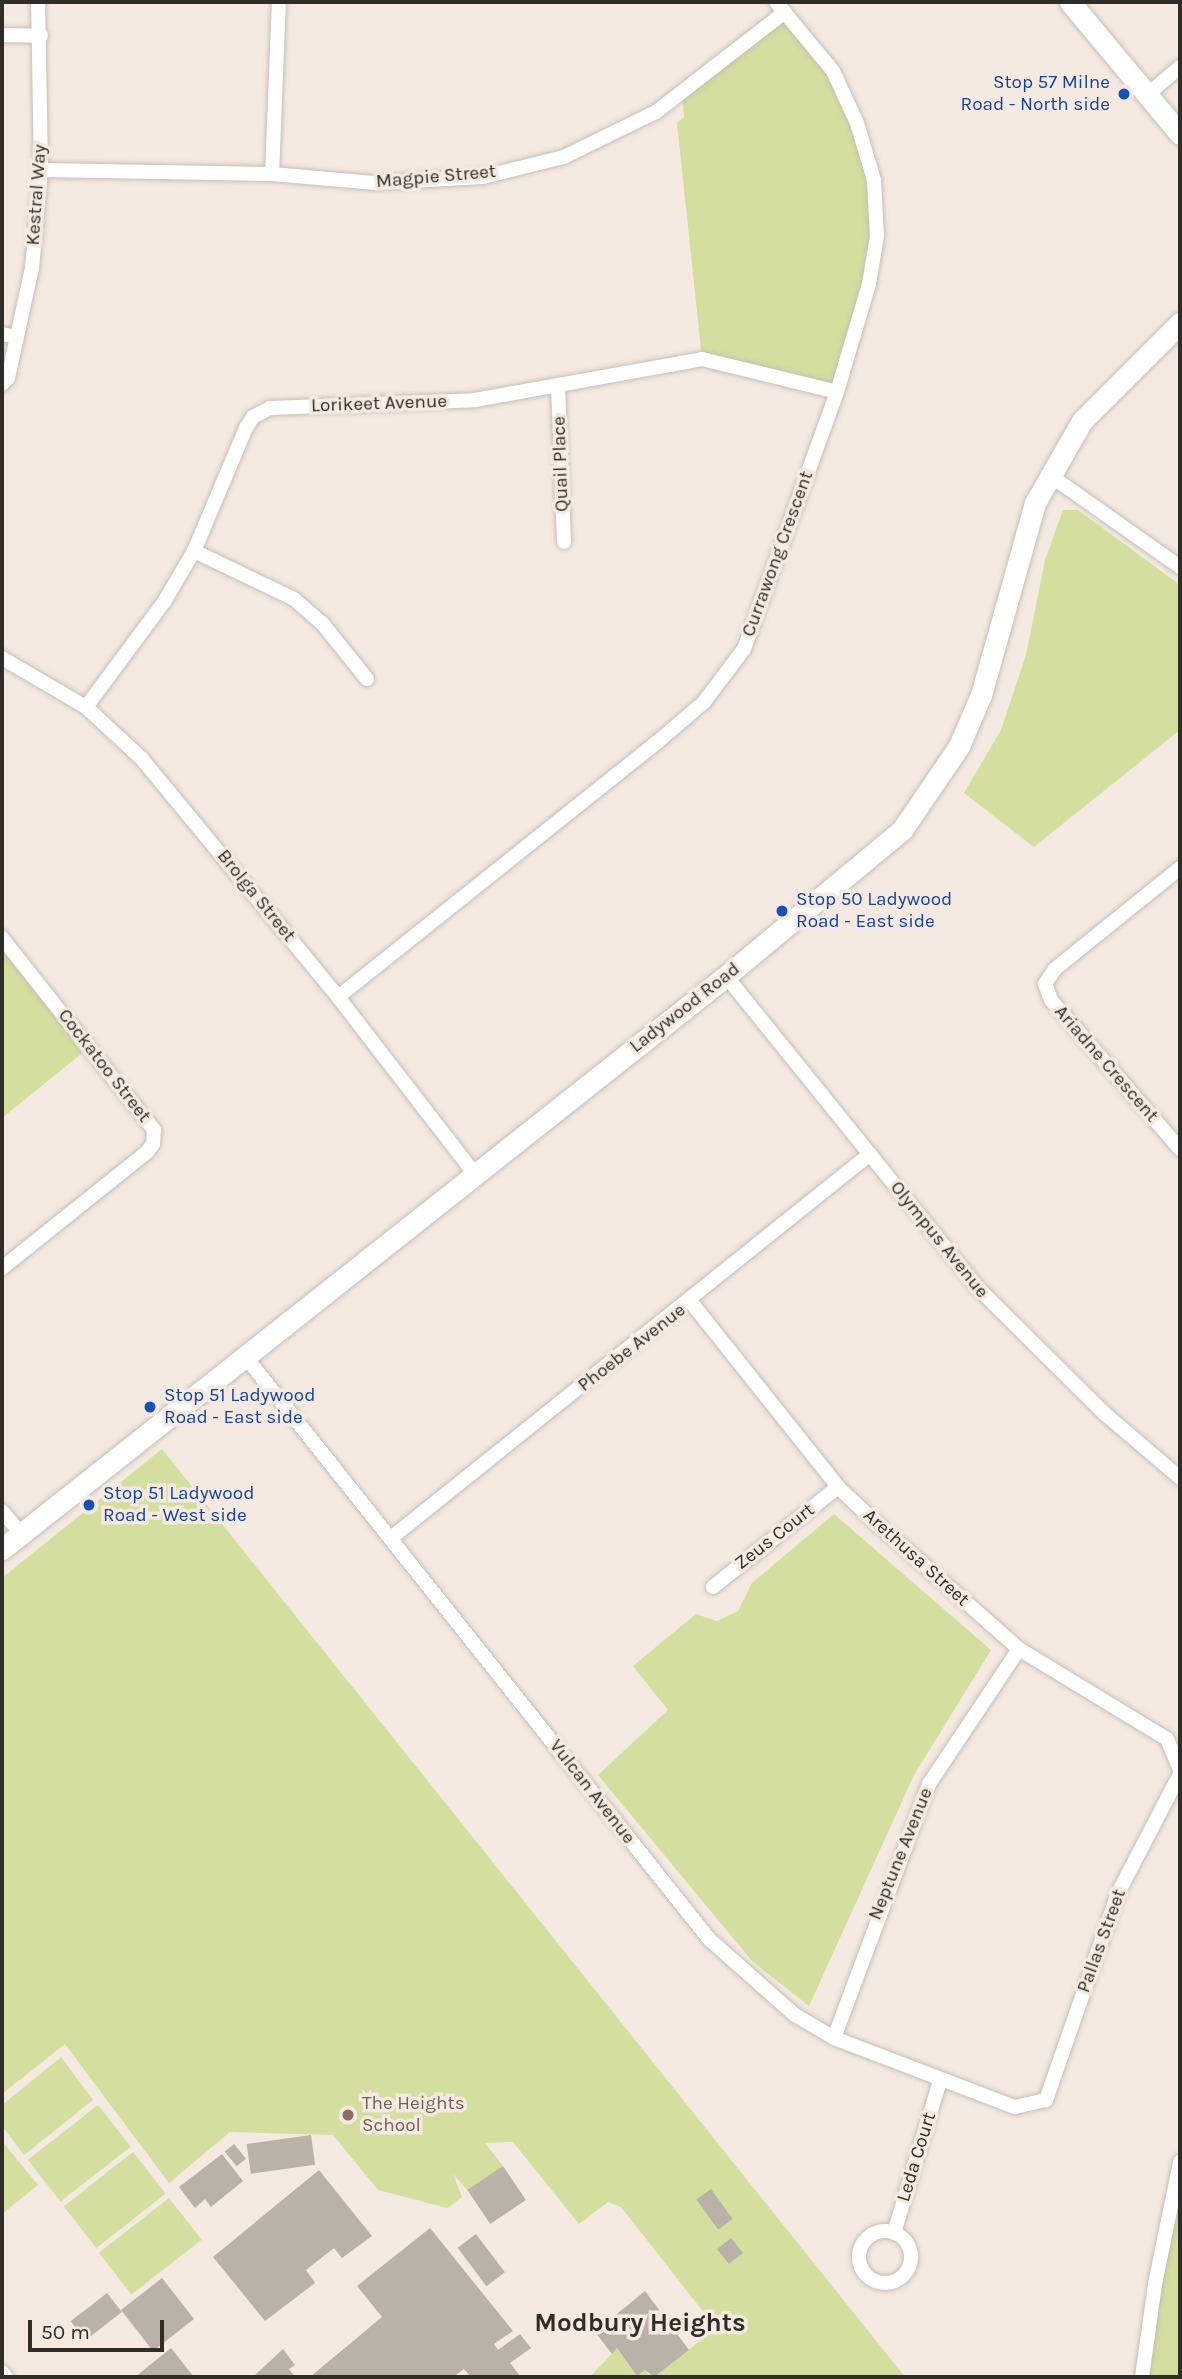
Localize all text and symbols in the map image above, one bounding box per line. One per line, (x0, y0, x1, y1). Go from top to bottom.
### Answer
place label: Stop 57 Milne Road - North side (961, 72, 1110, 116)
marker: Stop 57 Milne Road - North side (1116, 86, 1132, 102)
street label: Kestral Way (22, 144, 52, 246)
street label: Magpie Street (375, 160, 497, 194)
street label: Lorikeet Avenue (311, 390, 447, 418)
street label: Quail Place (548, 416, 574, 512)
street label: Currawong Crescent (737, 468, 819, 640)
street label: Brolga Street (212, 845, 300, 947)
place label: Stop 50 Ladywood Road - East side (796, 889, 952, 933)
marker: Stop 50 Ladywood Road - East side (774, 903, 790, 919)
street label: Ladywood Road (625, 958, 745, 1058)
street label: Ariadne Crescent (1049, 1001, 1163, 1127)
street label: Cockatoo Street (53, 1005, 155, 1127)
street label: Olympus Avenue (885, 1177, 993, 1303)
street label: Phoebe Avenue (574, 1299, 690, 1397)
place label: Stop 51 Ladywood Road - East side (164, 1385, 315, 1429)
marker: Stop 51 Ladywood Road - East side (142, 1399, 158, 1415)
place label: Stop 51 Ladywood Road - West side (103, 1483, 254, 1527)
marker: Stop 51 Ladywood Road - West side (81, 1497, 97, 1513)
street label: Zeus Court (731, 1499, 819, 1575)
street label: Arethusa Street (858, 1504, 974, 1612)
street label: Vulcan Avenue (544, 1735, 640, 1849)
street label: Neptune Avenue (864, 1784, 938, 1924)
street label: Pallas Street (1073, 1886, 1131, 1996)
place label: The Heights School (362, 2093, 465, 2137)
marker: The Heights School (340, 2107, 356, 2123)
street label: Leda Court (893, 2109, 941, 2205)
scale bar (32, 2306, 168, 2350)
district label: Modbury Heights (534, 2307, 746, 2339)
text: 50 m (41, 2320, 90, 2344)

